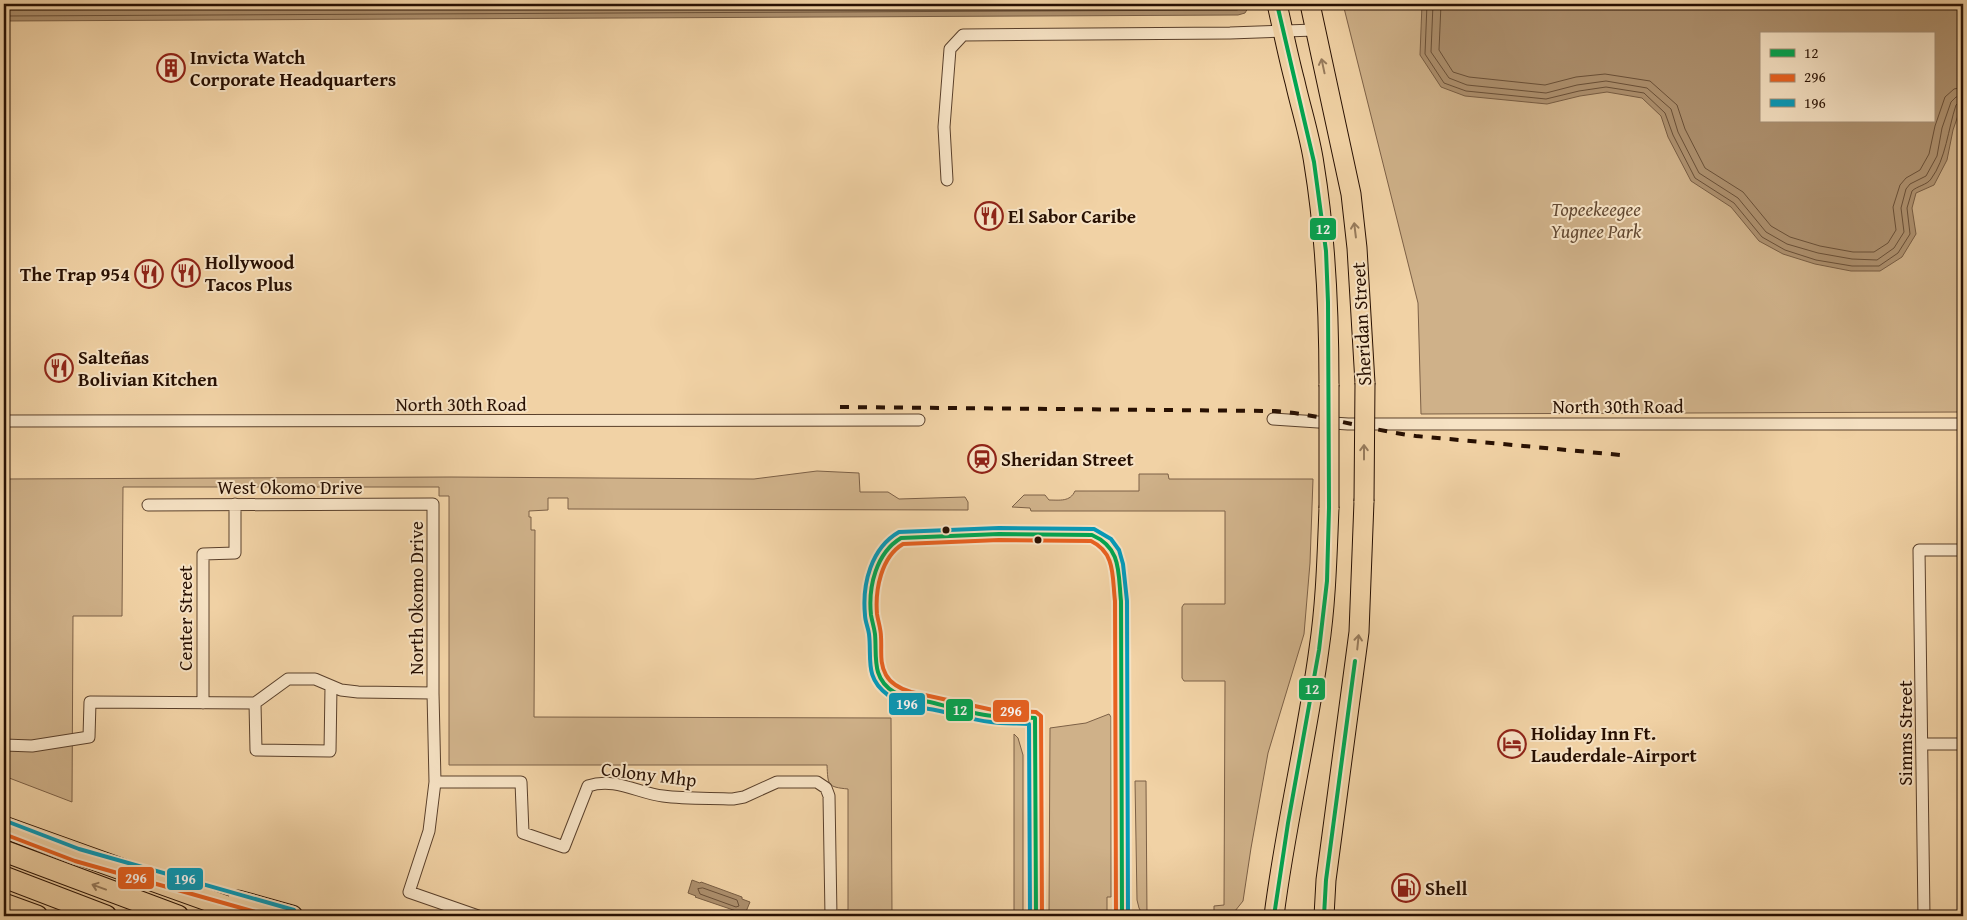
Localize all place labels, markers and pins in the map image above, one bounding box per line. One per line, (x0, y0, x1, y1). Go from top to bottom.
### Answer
place label: Invicta Watch Corporate Headquarters (190, 43, 396, 93)
building icon: Invicta Watch Corporate Headquarters (156, 53, 186, 83)
restaurant icon: El Sabor Caribe (974, 201, 1004, 231)
place label: El Sabor Caribe (1008, 202, 1136, 230)
place label: Hollywood Tacos Plus (205, 248, 294, 298)
restaurant icon: Hollywood Tacos Plus (171, 258, 201, 288)
restaurant icon: The Trap 954 (134, 259, 164, 289)
place label: The Trap 954 (20, 260, 130, 288)
place label: Salteñas Bolivian Kitchen (78, 343, 219, 393)
restaurant icon: Salteñas Bolivian Kitchen (44, 353, 74, 383)
station icon: Sheridan Street (967, 444, 997, 474)
place label: Sheridan Street (1001, 445, 1134, 473)
unlabelled marker (941, 525, 951, 535)
unlabelled marker (1033, 535, 1043, 545)
place label: Holiday Inn Ft. Lauderdale-Airport (1531, 719, 1697, 769)
hotel icon: Holiday Inn Ft. Lauderdale-Airport (1497, 729, 1527, 759)
fuel station icon: Shell (1391, 873, 1421, 903)
place label: Shell (1425, 874, 1467, 902)

